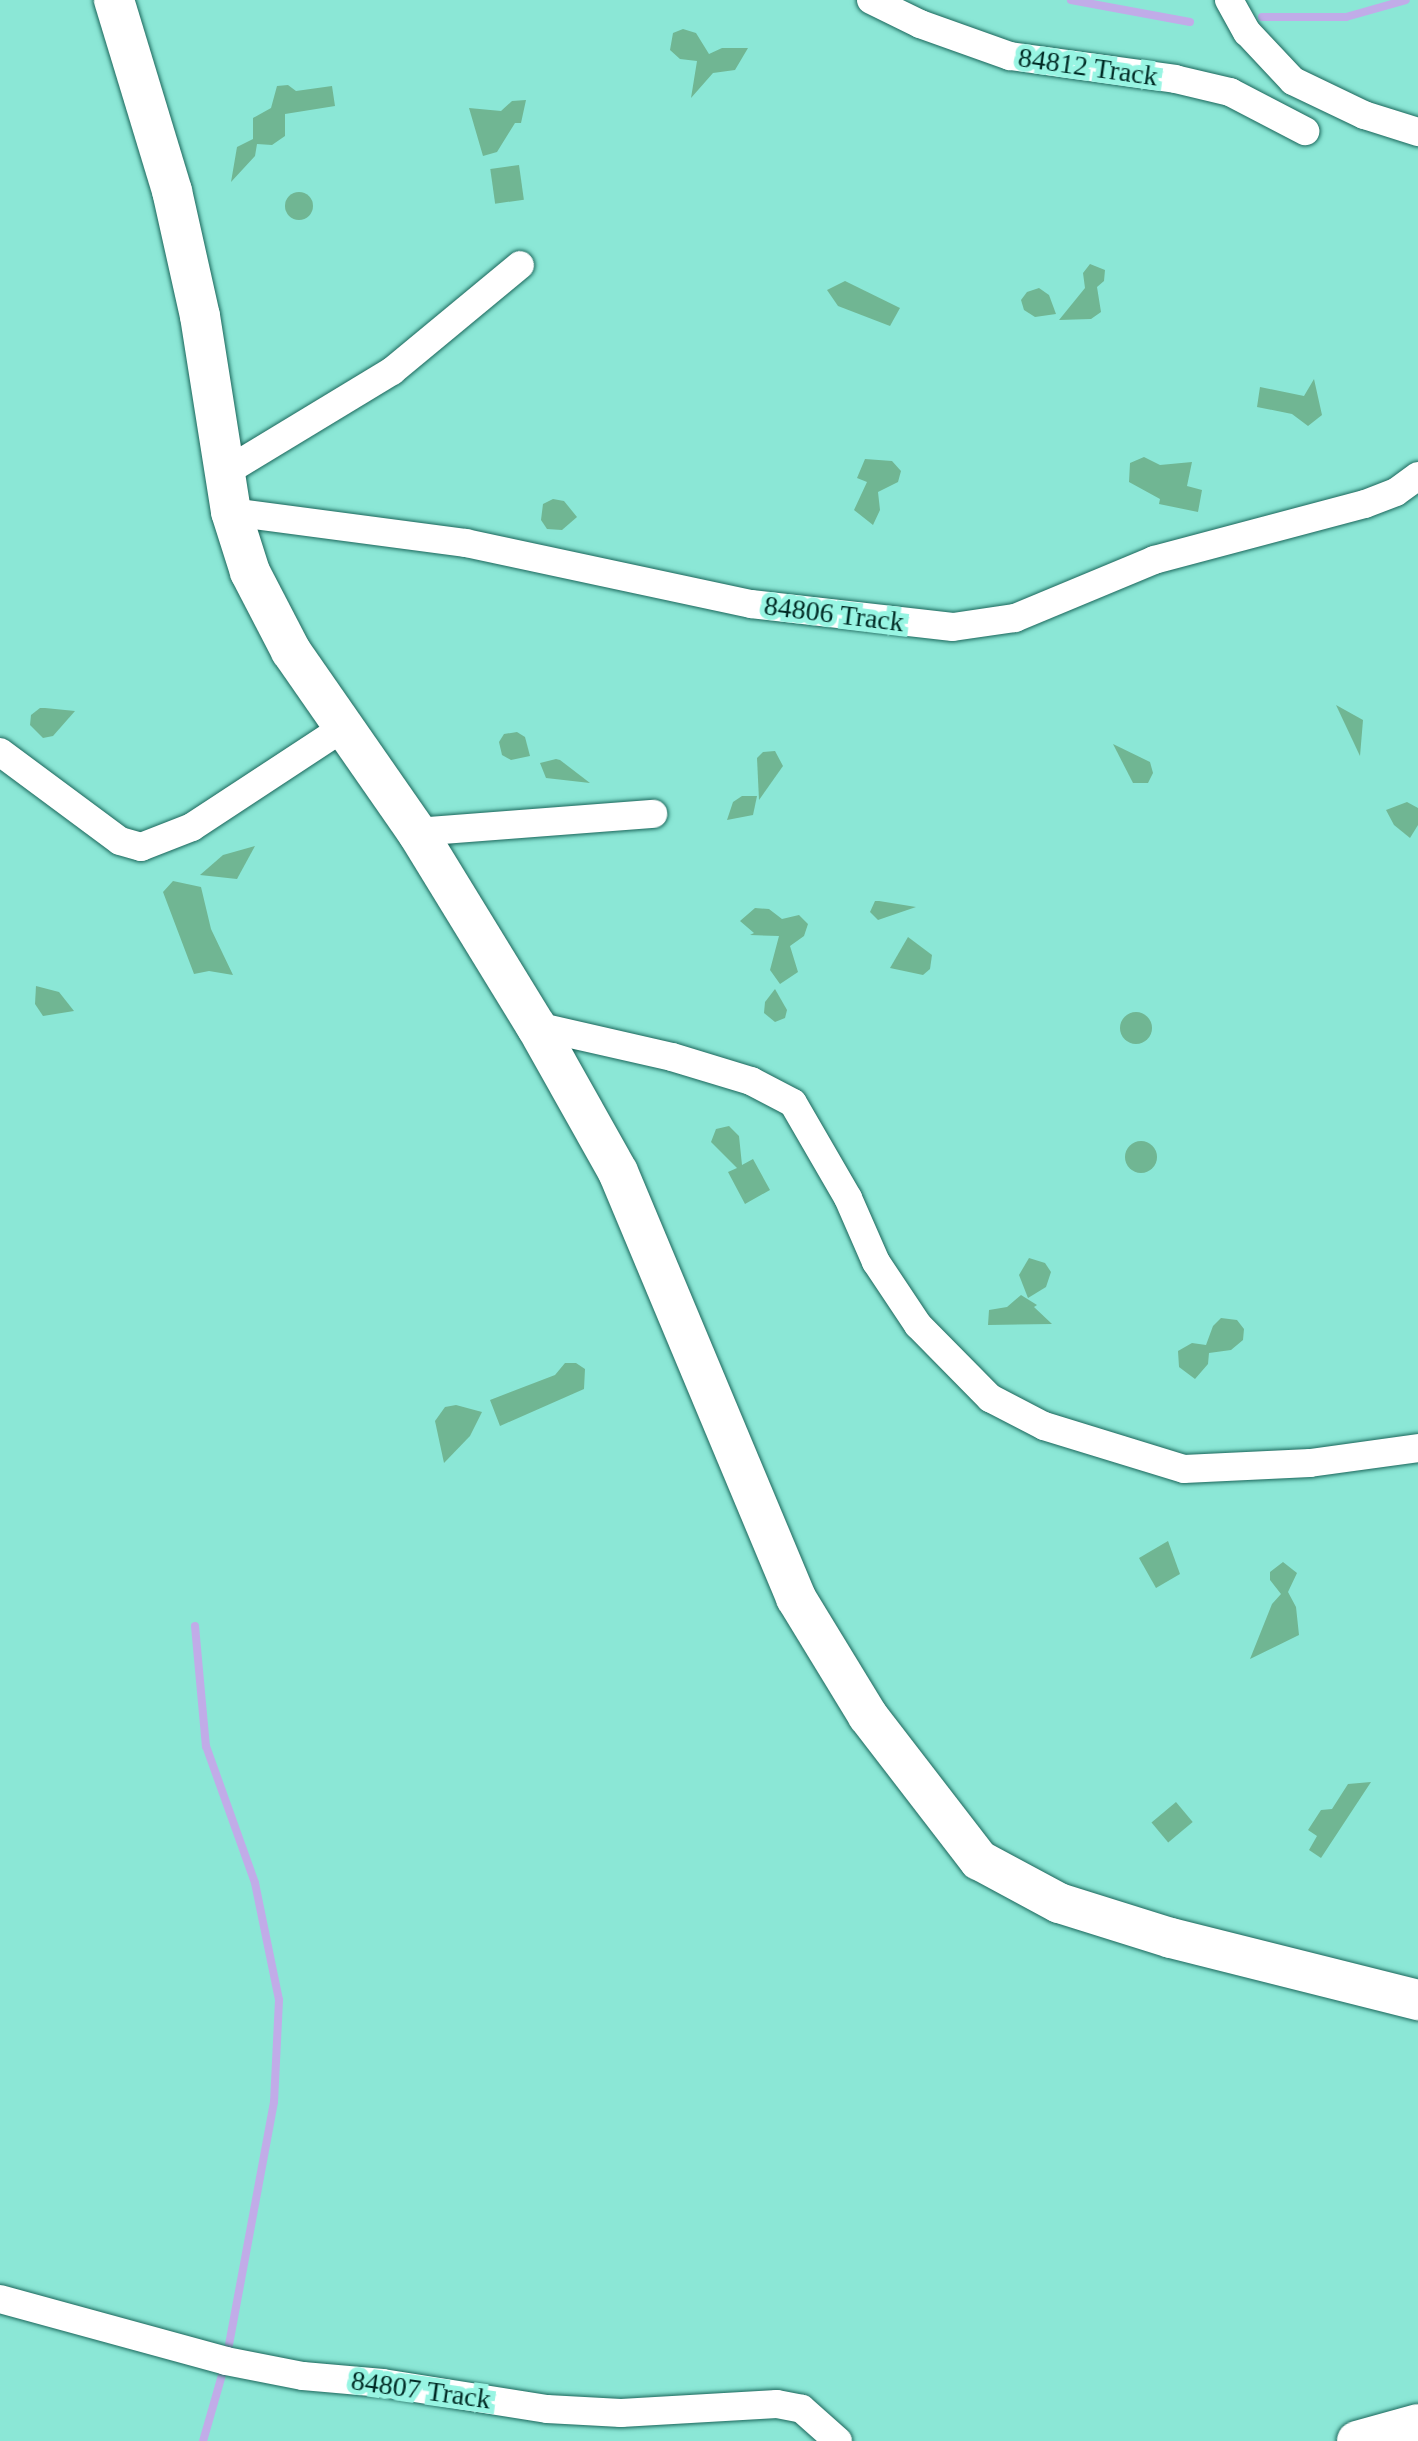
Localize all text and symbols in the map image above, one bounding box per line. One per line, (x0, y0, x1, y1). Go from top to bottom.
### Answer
street label: 84812 Track (1016, 41, 1160, 93)
street label: 84806 Track (762, 589, 906, 639)
street label: 84807 Track (349, 2364, 493, 2416)

